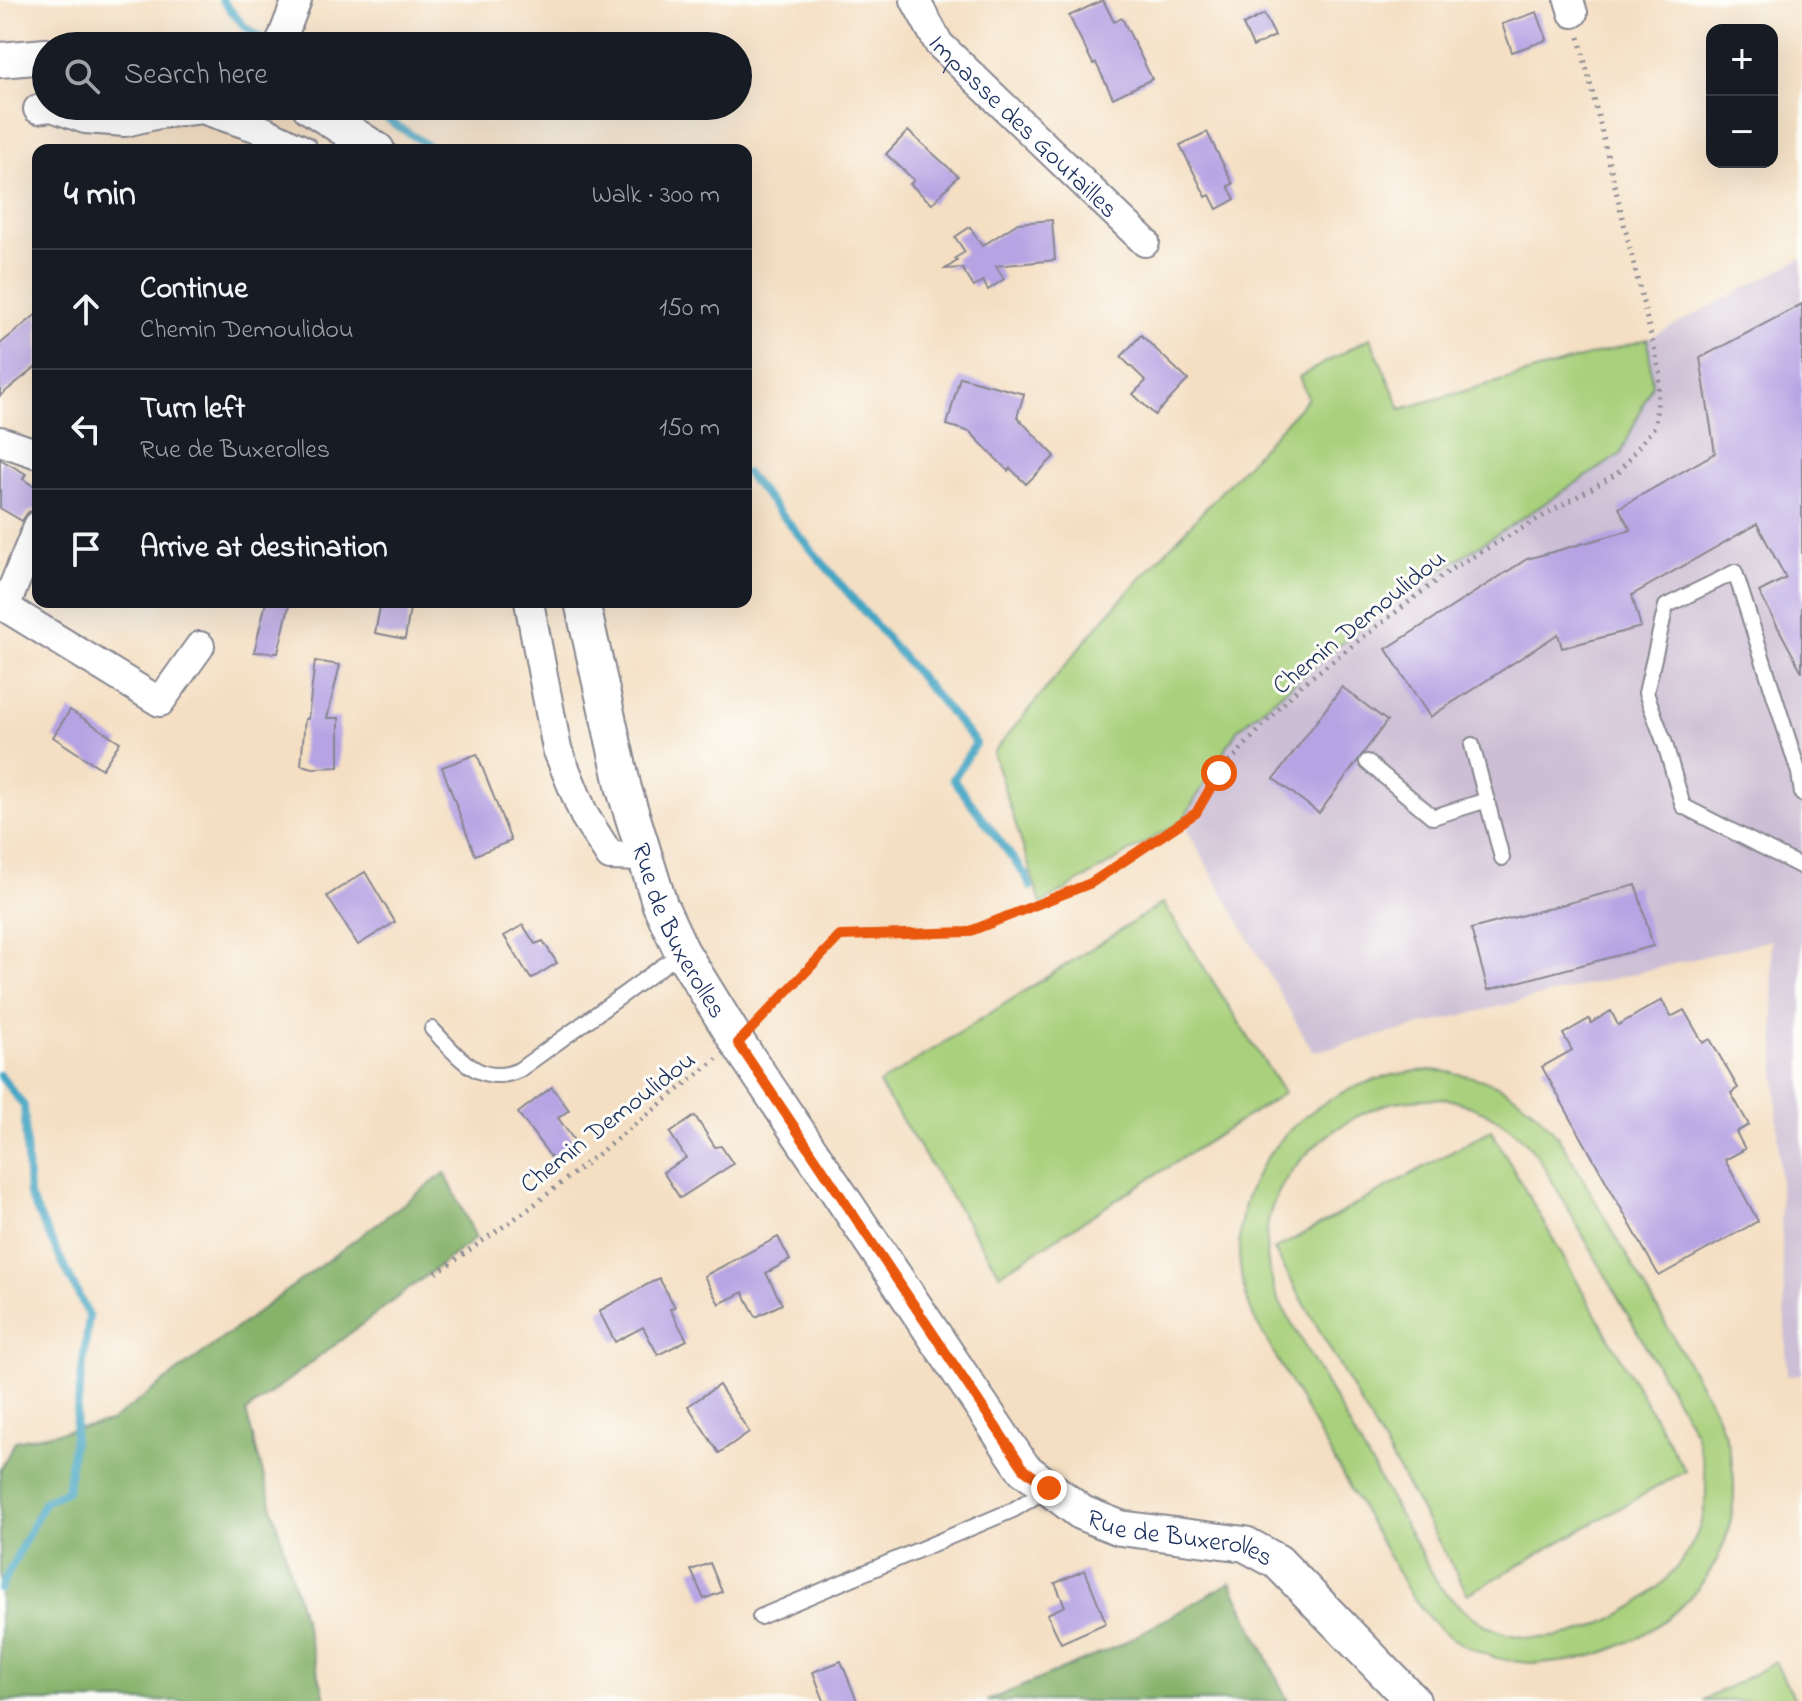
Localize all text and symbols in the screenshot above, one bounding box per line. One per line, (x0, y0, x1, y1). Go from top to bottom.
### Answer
map controls (1706, 24, 1778, 168)
button: + (1706, 24, 1778, 96)
street label: Impasse des Goutailles (916, 30, 1126, 228)
search box (32, 32, 752, 120)
icon: search (60, 54, 104, 98)
text: Search here (124, 54, 268, 98)
button: − (1706, 96, 1778, 168)
text: 4 min (64, 171, 136, 221)
text: Walk · 300 m (592, 177, 720, 215)
text: Continue (140, 268, 248, 312)
icon: ahead (64, 287, 108, 331)
text: 150 m (659, 290, 720, 328)
text: Chemin Demoulidou (140, 312, 354, 350)
text: Turn left (140, 388, 245, 432)
icon: left (64, 407, 108, 451)
text: 150 m (659, 410, 720, 448)
text: Rue de Buxerolles (140, 432, 330, 470)
icon: arrive (64, 527, 108, 571)
text: Arrive at destination (140, 527, 388, 571)
street label: Chemin Demoulidou (1265, 541, 1455, 705)
route start (1201, 755, 1237, 791)
street label: Rue de Buxerolles (620, 839, 734, 1027)
street label: Chemin Demoulidou (513, 1043, 705, 1204)
route end (1031, 1470, 1067, 1506)
street label: Rue de Buxerolles (1081, 1501, 1279, 1578)

